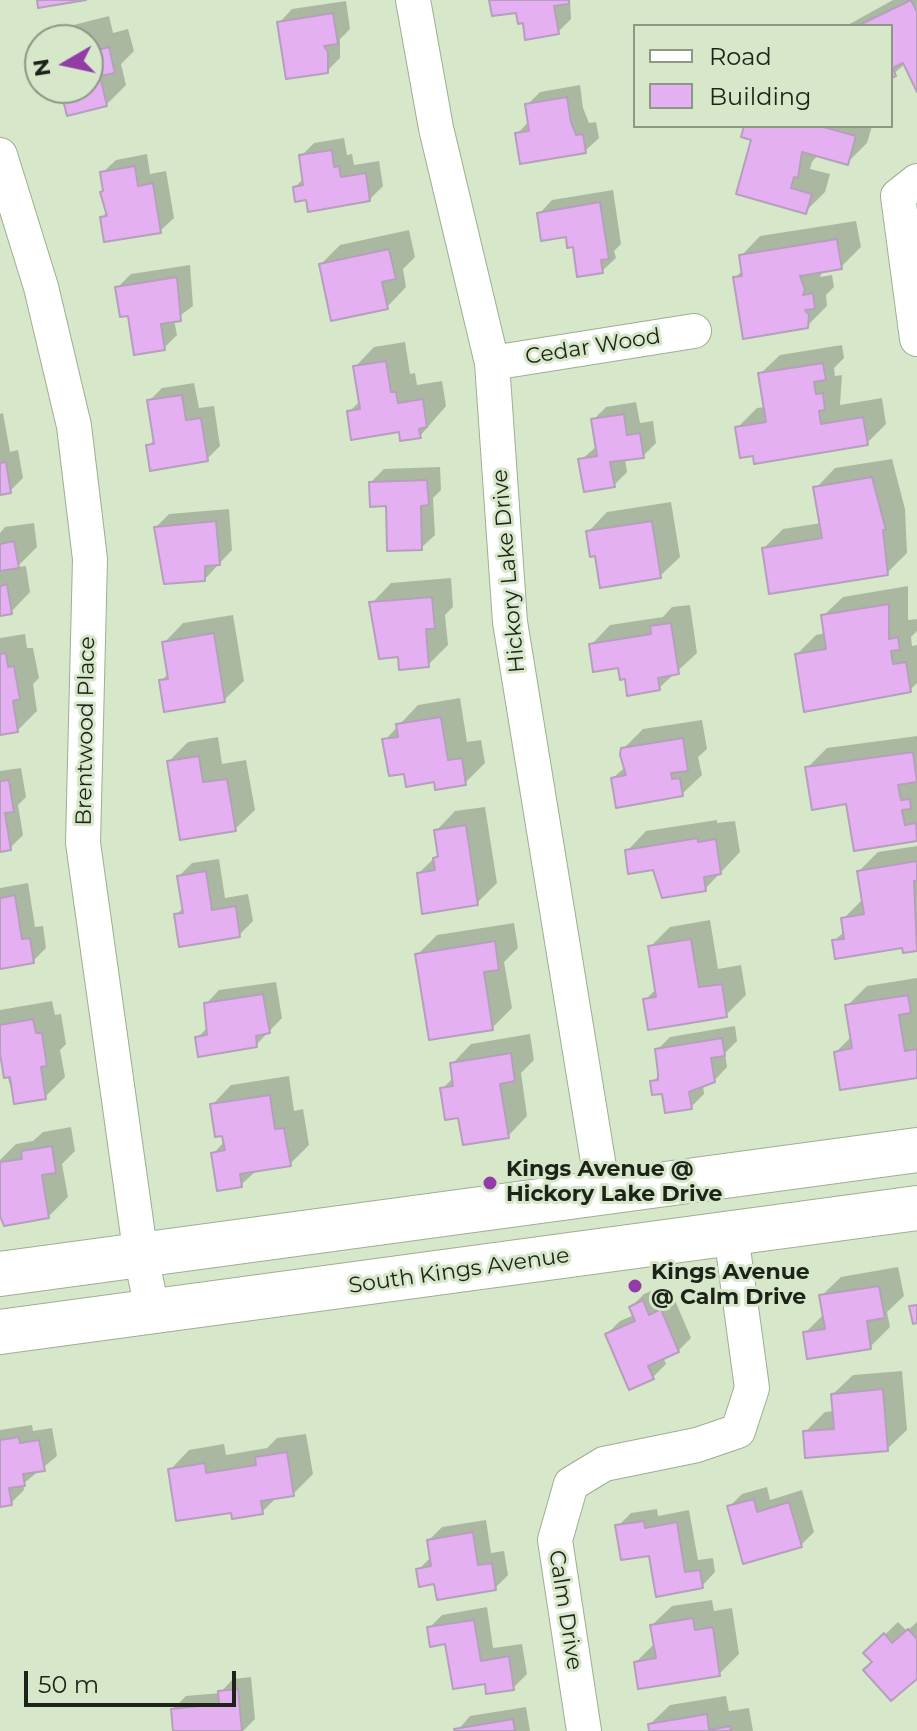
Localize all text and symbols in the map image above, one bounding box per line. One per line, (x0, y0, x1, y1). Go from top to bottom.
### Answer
north arrow (24, 24, 104, 104)
legend (633, 24, 893, 128)
text: Road (709, 42, 772, 71)
text: N (27, 57, 57, 78)
text: Building (709, 82, 812, 111)
street label: Cedar Wood (523, 323, 663, 371)
street label: Hickory Lake Drive (487, 468, 531, 674)
street label: Brentwood Place (71, 636, 101, 826)
place label: Kings Avenue @ Hickory Lake Drive (506, 1157, 722, 1208)
marker: Kings Avenue @ Hickory Lake Drive (481, 1174, 499, 1192)
street label: South Kings Avenue (347, 1242, 571, 1300)
place label: Kings Avenue @ Calm Drive (651, 1260, 810, 1312)
marker: Kings Avenue @ Calm Drive (626, 1277, 644, 1295)
street label: Calm Drive (542, 1548, 588, 1672)
scale bar (28, 1655, 240, 1705)
text: 50 m (38, 1670, 99, 1699)

